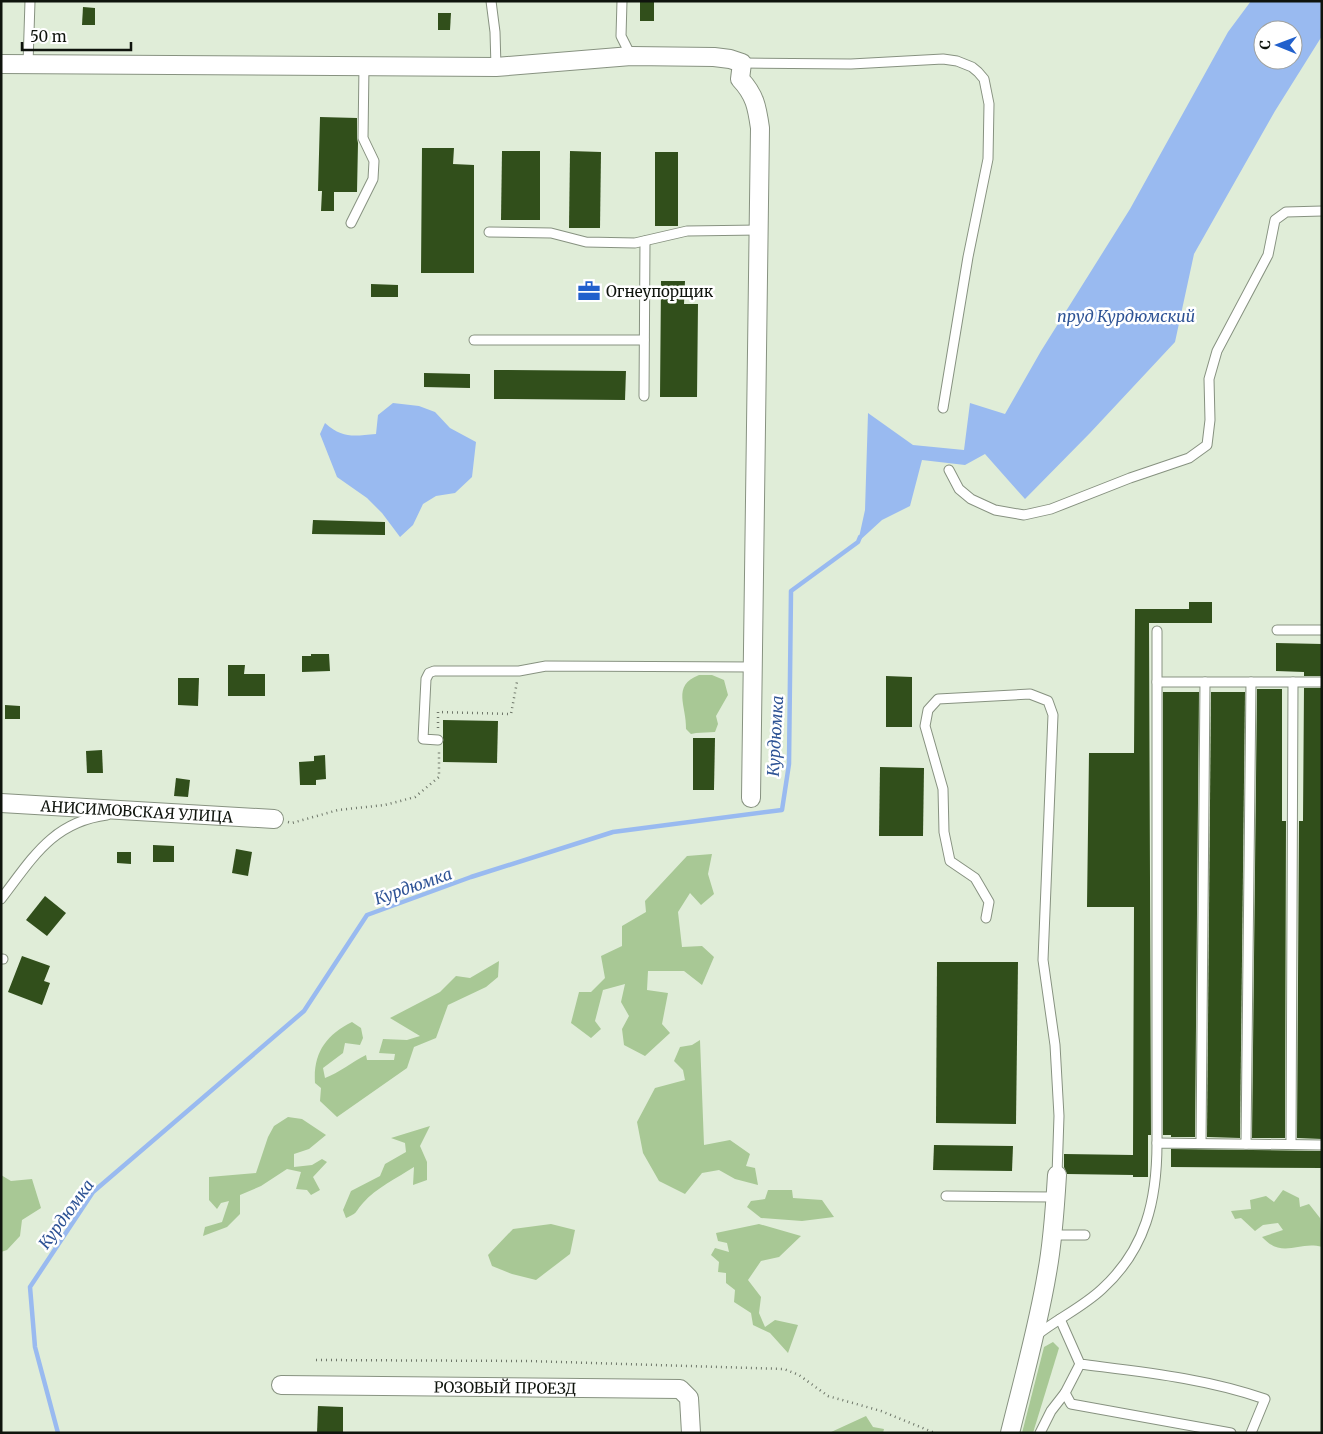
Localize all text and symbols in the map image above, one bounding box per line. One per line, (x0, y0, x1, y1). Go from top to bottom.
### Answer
scale bar (22, 20, 131, 52)
north arrow (1253, 20, 1303, 70)
text: 50 m (30, 27, 67, 46)
text: С (1256, 40, 1274, 50)
office icon: Огнеупорщик (576, 278, 602, 304)
place label: Огнеупорщик (606, 282, 714, 301)
water label: пруд Курдюмский (1057, 306, 1195, 326)
water label: Курдюмка (763, 695, 787, 777)
street label: АНИСИМОВСКАЯ УЛИЦА (39, 796, 234, 826)
water label: Курдюмка (371, 863, 455, 909)
water label: Курдюмка (34, 1175, 98, 1253)
street label: РОЗОВЫЙ ПРОЕЗД (434, 1377, 577, 1397)

